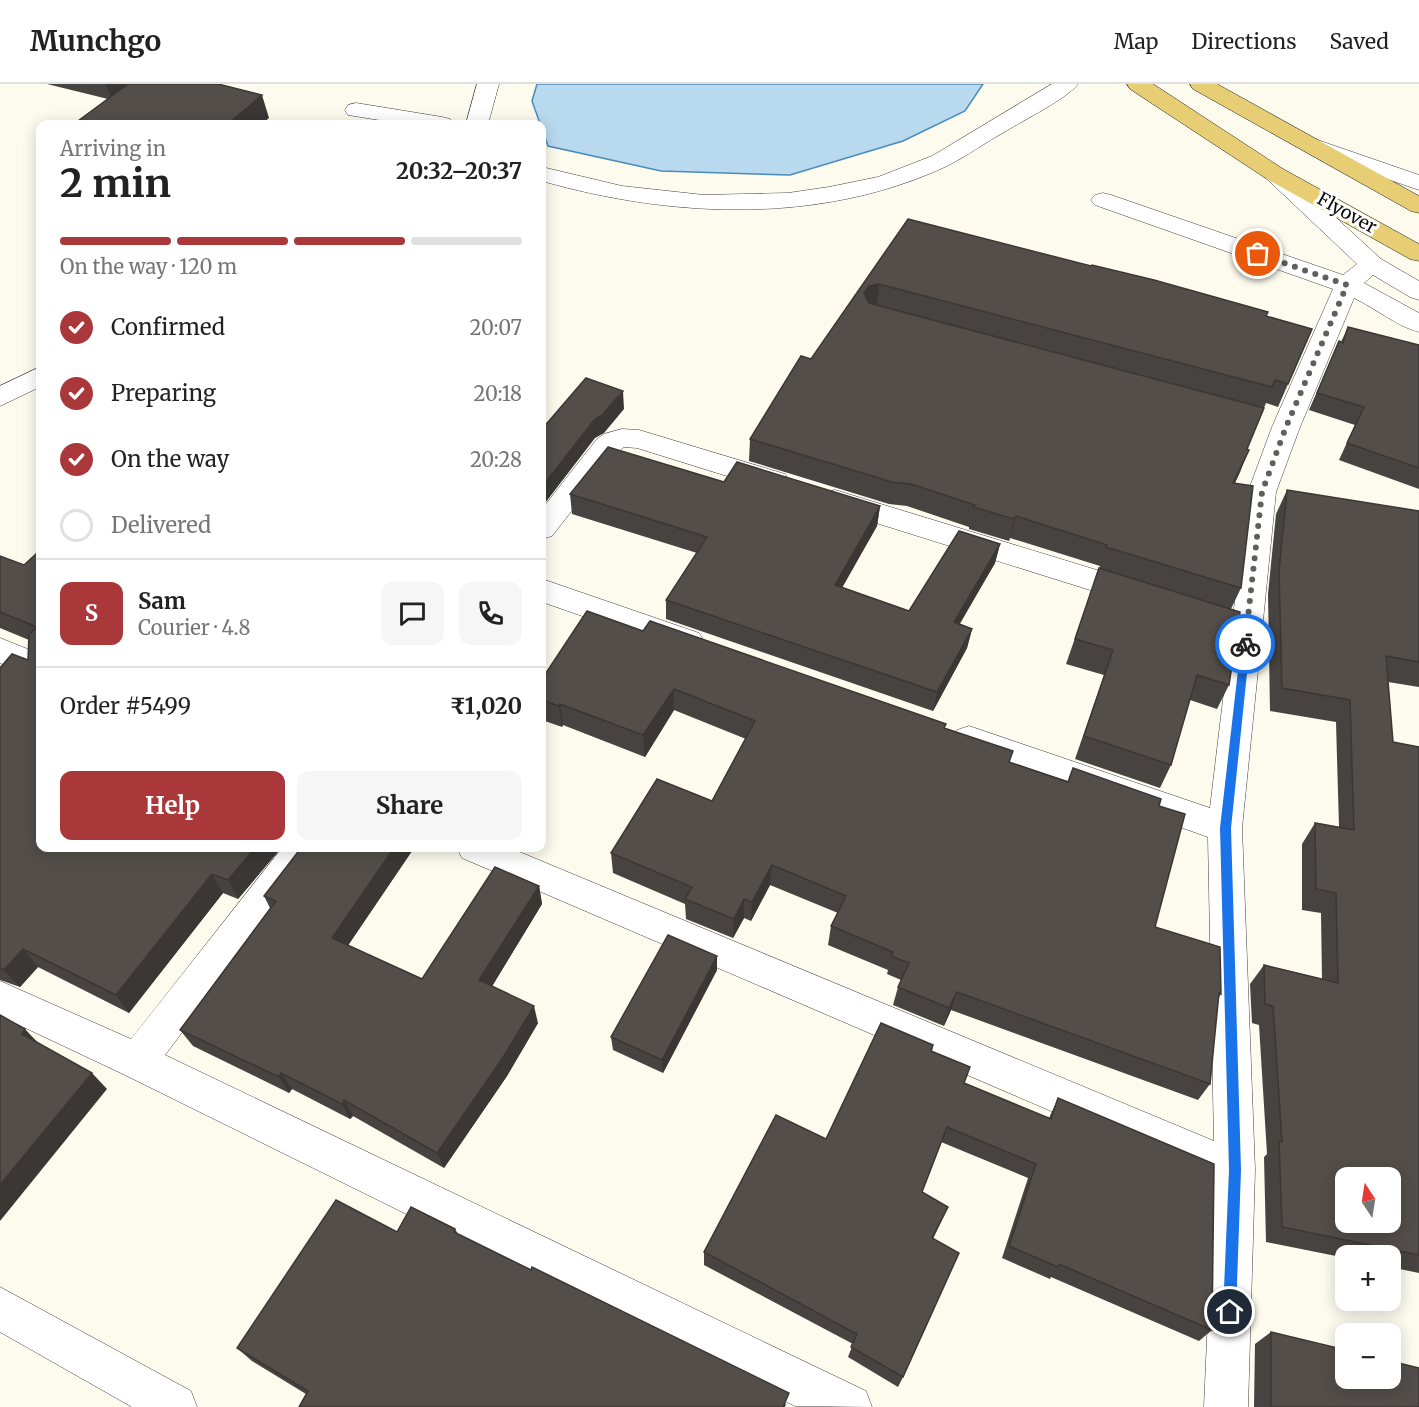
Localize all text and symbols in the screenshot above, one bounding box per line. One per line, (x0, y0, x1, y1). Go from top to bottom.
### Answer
text: Munchgo (30, 23, 161, 59)
text: Map (1114, 28, 1158, 55)
text: Directions (1191, 28, 1296, 55)
text: Saved (1329, 28, 1389, 55)
text: Arriving in (60, 136, 166, 161)
text: 20:32–20:37 (396, 157, 522, 185)
text: 2 min (60, 159, 171, 208)
street label: Flyover (1313, 187, 1381, 238)
pin (1232, 228, 1283, 279)
icon: bag (1241, 237, 1274, 270)
text: On the way · 120 m (60, 254, 237, 279)
icon: check (60, 311, 93, 344)
text: Confirmed (111, 313, 225, 341)
text: 20:07 (470, 315, 522, 340)
icon: check (60, 377, 93, 410)
text: Preparing (111, 379, 216, 407)
text: 20:18 (474, 381, 522, 406)
icon: check (60, 443, 93, 476)
text: On the way (111, 445, 229, 473)
text: 20:28 (470, 447, 522, 472)
text: Delivered (111, 511, 211, 539)
button: chat (381, 582, 444, 645)
button: phone (459, 582, 522, 645)
text: Sam (138, 587, 186, 615)
text: S (85, 599, 98, 627)
courier (1215, 614, 1275, 674)
text: Courier · 4.8 (138, 615, 250, 640)
icon: bike (1229, 628, 1262, 661)
text: Order #5499 (60, 692, 191, 720)
text: ₹1,020 (450, 692, 522, 720)
button: Help (60, 771, 285, 840)
button: Share (297, 771, 522, 840)
north arrow (1335, 1167, 1401, 1233)
map controls (1335, 1167, 1401, 1389)
button: + (1335, 1245, 1401, 1311)
pin (1204, 1286, 1255, 1337)
icon: home (1213, 1295, 1246, 1328)
button: − (1335, 1323, 1401, 1389)

